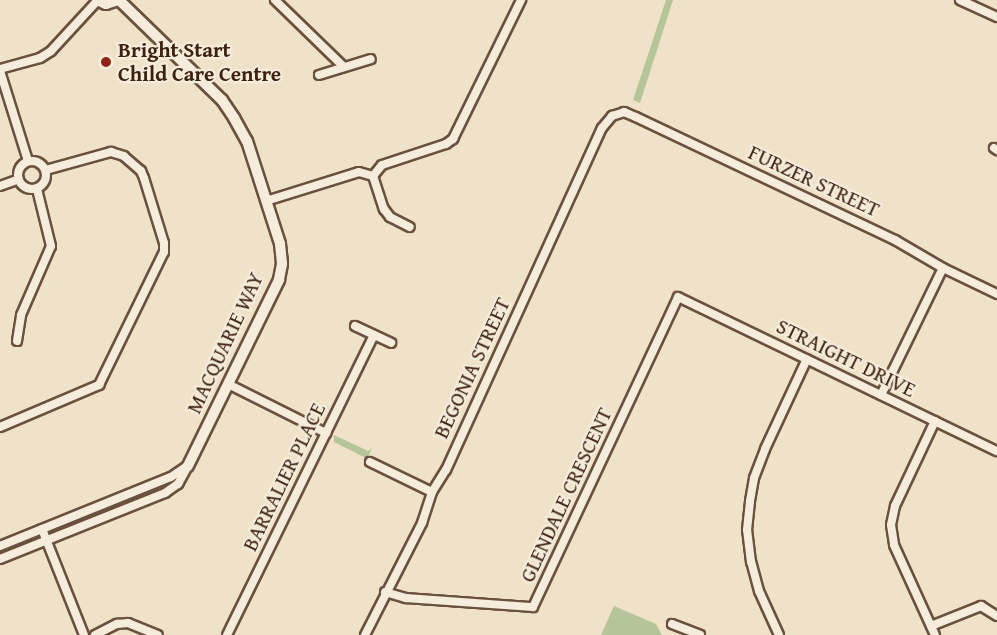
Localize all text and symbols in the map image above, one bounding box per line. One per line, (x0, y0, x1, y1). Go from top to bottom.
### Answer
place label: Bright Start Child Care Centre (118, 37, 281, 87)
marker: Bright Start Child Care Centre (99, 55, 113, 69)
street label: FURZER STREET (744, 140, 884, 222)
street label: MACQUARIE WAY (181, 268, 269, 418)
street label: BEGONIA STREET (428, 294, 516, 442)
street label: STRAIGHT DRIVE (772, 313, 920, 403)
street label: BARRALIER PLACE (237, 399, 331, 555)
street label: GLENDALE CRESCENT (515, 404, 617, 586)

